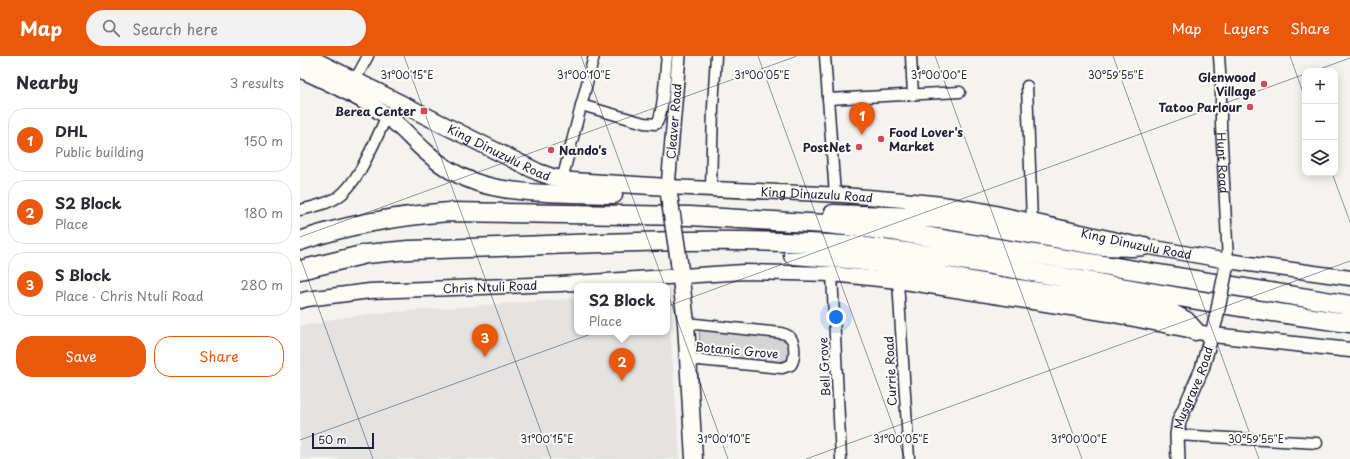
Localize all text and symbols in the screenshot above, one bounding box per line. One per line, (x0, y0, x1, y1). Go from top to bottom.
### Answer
search box (86, 10, 366, 46)
text: Map (20, 14, 62, 42)
icon: search (100, 17, 122, 39)
text: Search here (132, 17, 218, 40)
text: Map (1172, 18, 1202, 39)
text: Layers (1224, 18, 1269, 39)
text: Share (1291, 18, 1330, 39)
text: 31°00'15"E (381, 67, 434, 82)
text: 31°00'10"E (557, 67, 611, 82)
text: 31°00'05"E (734, 67, 790, 82)
text: 31°00'00"E (911, 67, 967, 82)
text: 30°59'55"E (1088, 67, 1144, 82)
place label: Glenwood Village (1198, 68, 1257, 100)
map controls (1302, 68, 1338, 176)
button: + (1302, 68, 1338, 104)
text: Nearby (16, 69, 78, 95)
text: 3 results (230, 73, 284, 92)
marker: Glenwood Village (1259, 79, 1269, 89)
street label: Cleaver Road (661, 83, 686, 160)
place label: Tatoo Parlour (1158, 98, 1243, 116)
place label: Berea Center (335, 102, 417, 120)
pin: 1 (849, 102, 875, 135)
marker: Tatoo Parlour (1245, 102, 1255, 112)
button: − (1302, 104, 1338, 140)
marker: Berea Center (419, 106, 429, 116)
text: DHL (55, 119, 88, 142)
street label: King Dinuzulu Road (445, 119, 553, 185)
place label: Food Lover's Market (889, 123, 963, 155)
text: 1 (27, 131, 33, 150)
text: 150 m (244, 131, 283, 150)
street label: Hunt Road (1212, 132, 1234, 194)
marker: Food Lover's Market (876, 134, 886, 144)
place label: PostNet (803, 138, 851, 156)
button: layers (1302, 140, 1338, 176)
place label: Nando's (559, 141, 607, 159)
text: Public building (55, 142, 144, 161)
marker: PostNet (854, 142, 864, 152)
marker: Nando's (546, 145, 556, 155)
street label: King Dinuzulu Road (760, 182, 874, 206)
text: S2 Block (55, 191, 122, 214)
text: 2 (25, 203, 35, 222)
text: 180 m (244, 203, 283, 222)
text: Place (55, 214, 88, 233)
street label: King Dinuzulu Road (1079, 223, 1193, 263)
text: S Block (55, 263, 111, 286)
text: 3 (26, 275, 34, 294)
text: 280 m (241, 275, 283, 294)
street label: Chris Ntuli Road (443, 276, 538, 297)
popup (574, 283, 670, 335)
text: Place · Chris Ntuli Road (55, 286, 204, 305)
text: S2 Block (589, 288, 655, 311)
your location (826, 307, 846, 327)
text: Place (589, 311, 622, 330)
pin: 3 (472, 324, 498, 357)
button: Save (16, 336, 146, 377)
button: Share (154, 336, 284, 377)
street label: Currie Road (879, 336, 901, 406)
street label: Botanic Grove (694, 337, 780, 363)
street label: Bell Grove (813, 337, 835, 397)
street label: Musgrave Road (1169, 344, 1217, 430)
pin: 2 (609, 348, 635, 381)
scale bar (312, 431, 374, 450)
text: 50 m (318, 431, 347, 448)
text: 31°00'15"E (521, 431, 574, 446)
text: 31°00'10"E (697, 431, 751, 446)
text: 31°00'05"E (873, 431, 929, 446)
text: 31°00'00"E (1051, 431, 1107, 446)
text: 30°59'55"E (1228, 431, 1284, 446)

